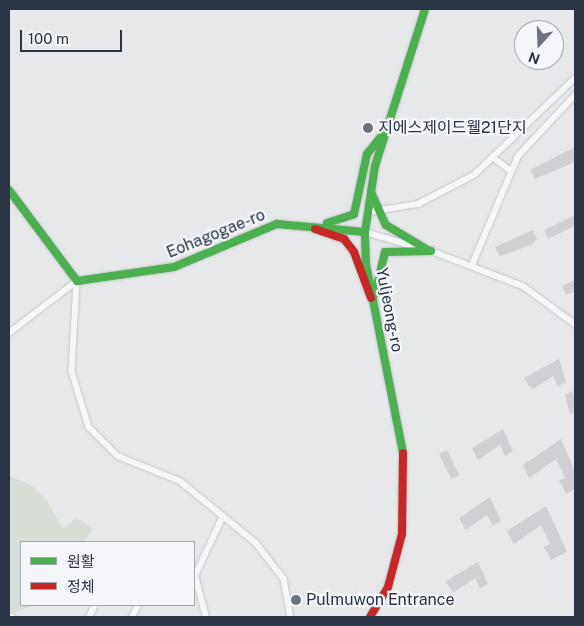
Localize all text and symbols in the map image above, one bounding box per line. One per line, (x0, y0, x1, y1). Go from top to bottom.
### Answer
scale bar (22, 20, 125, 52)
north arrow (514, 20, 564, 70)
text: 100 m (28, 30, 69, 47)
text: N (526, 49, 542, 68)
place label: 지에스제이드웰21단지 (378, 118, 527, 138)
marker: 지에스제이드웰21단지 (362, 122, 374, 134)
street label: Eohagogae-ro (164, 206, 268, 262)
street label: Yuljeong-ro (371, 266, 407, 354)
legend (20, 541, 195, 606)
text: 원활 (67, 553, 95, 570)
text: 정체 (67, 578, 95, 595)
place label: Pulmuwon Entrance (306, 590, 454, 610)
marker: Pulmuwon Entrance (290, 594, 302, 606)

